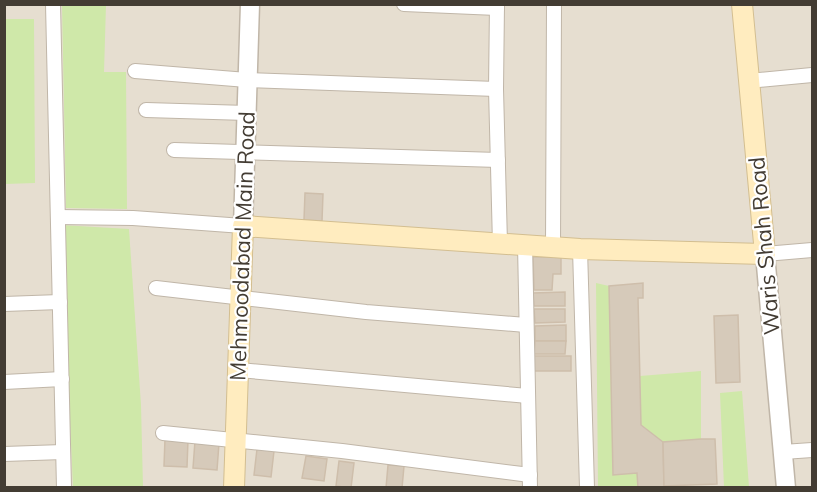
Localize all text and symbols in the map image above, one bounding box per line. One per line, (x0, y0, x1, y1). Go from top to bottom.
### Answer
street label: Mehmoodabad Main Road (223, 111, 261, 381)
street label: Waris Shah Road (742, 156, 786, 336)

